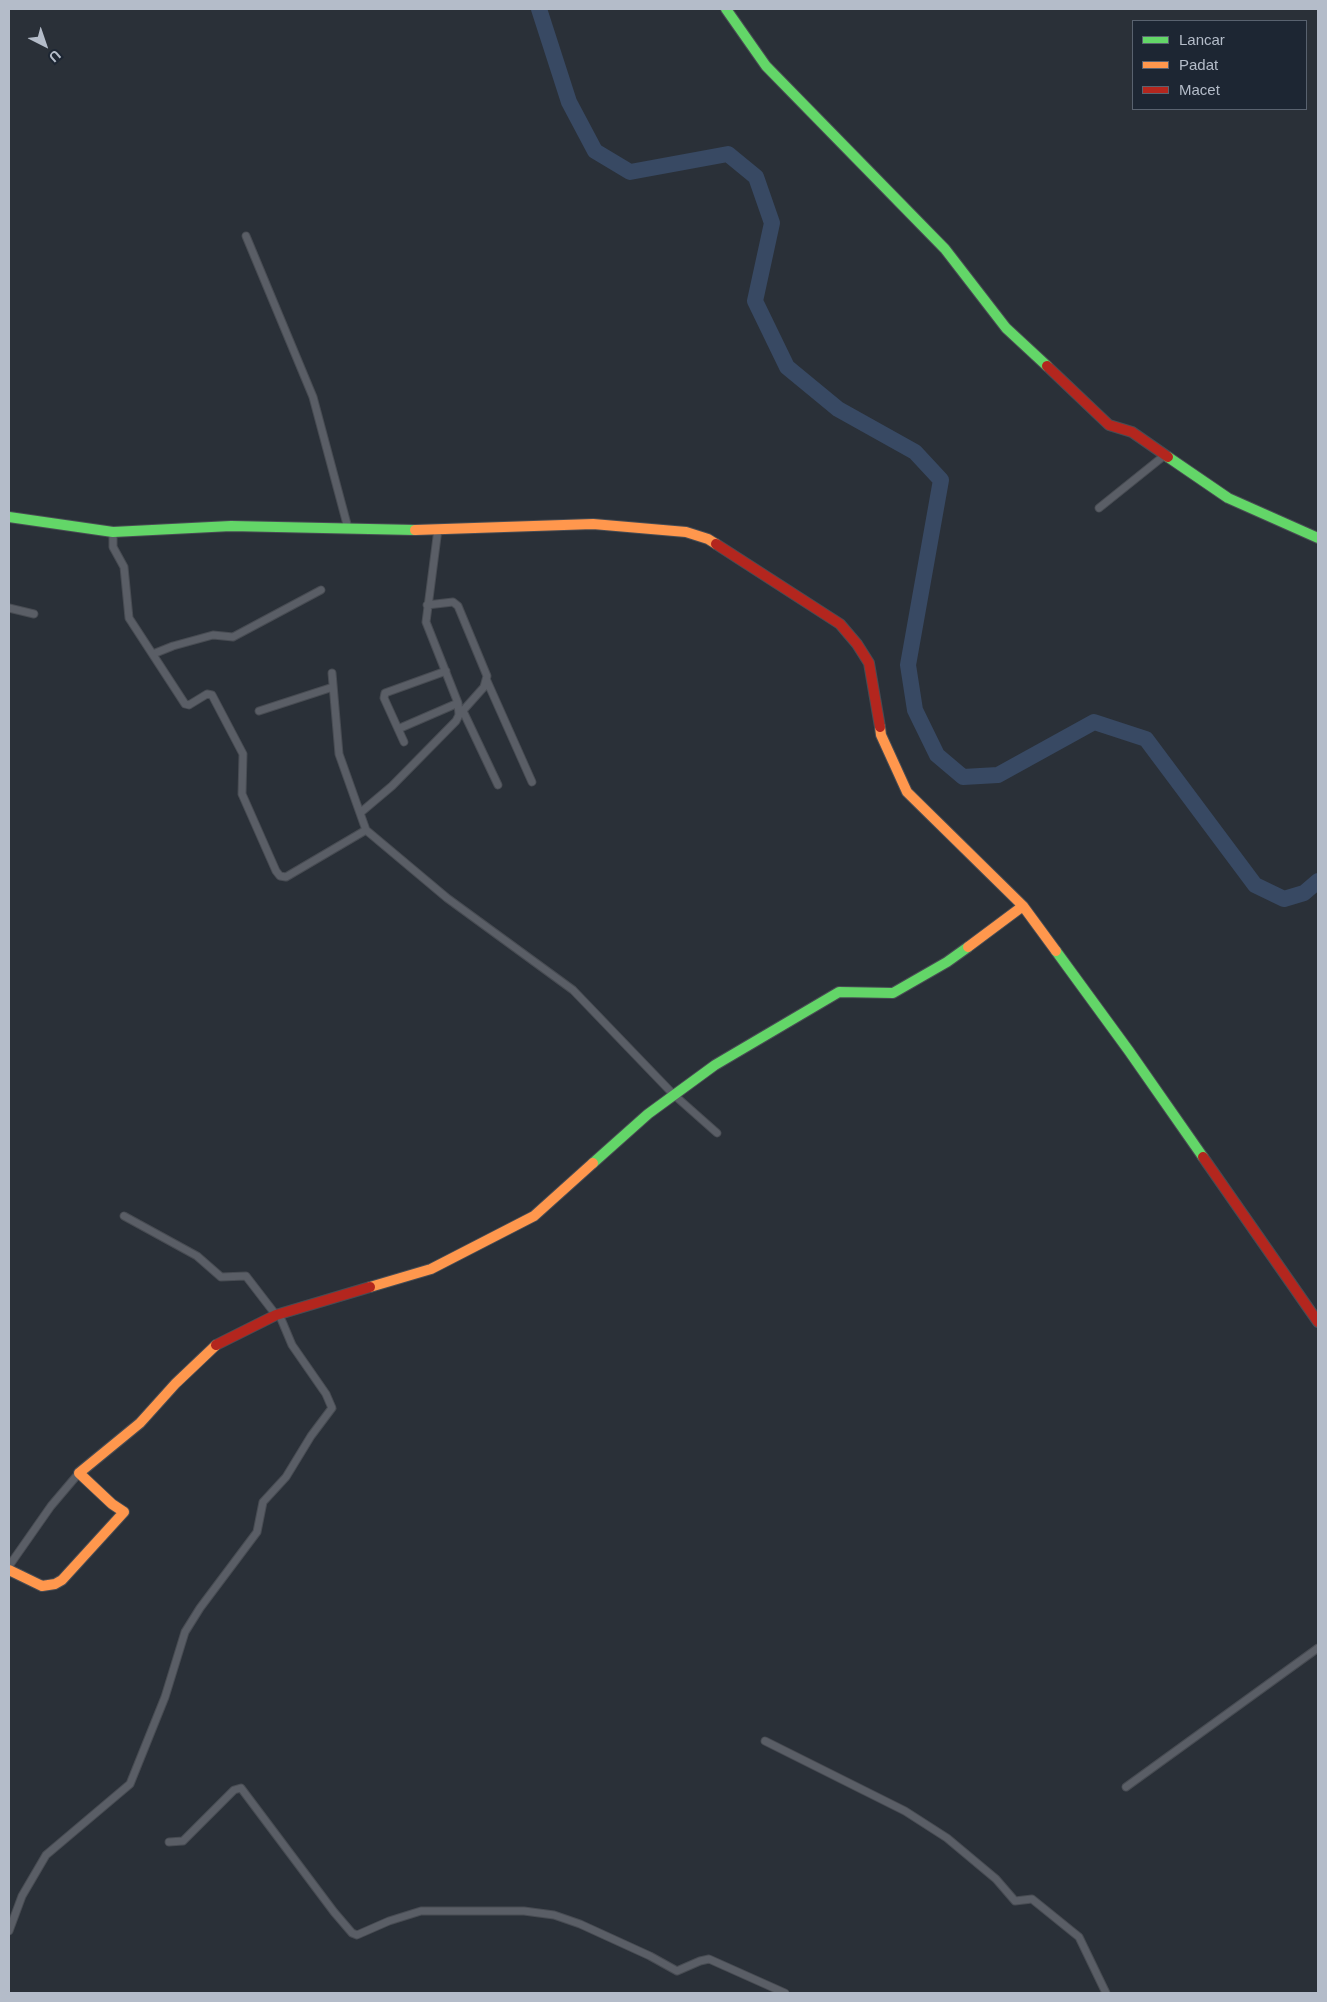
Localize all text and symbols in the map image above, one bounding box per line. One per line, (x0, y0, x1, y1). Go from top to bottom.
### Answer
north arrow (20, 20, 70, 70)
legend (1132, 20, 1307, 110)
text: Lancar (1179, 31, 1225, 48)
text: U (46, 47, 64, 66)
text: Padat (1179, 56, 1218, 73)
text: Macet (1179, 81, 1220, 98)

